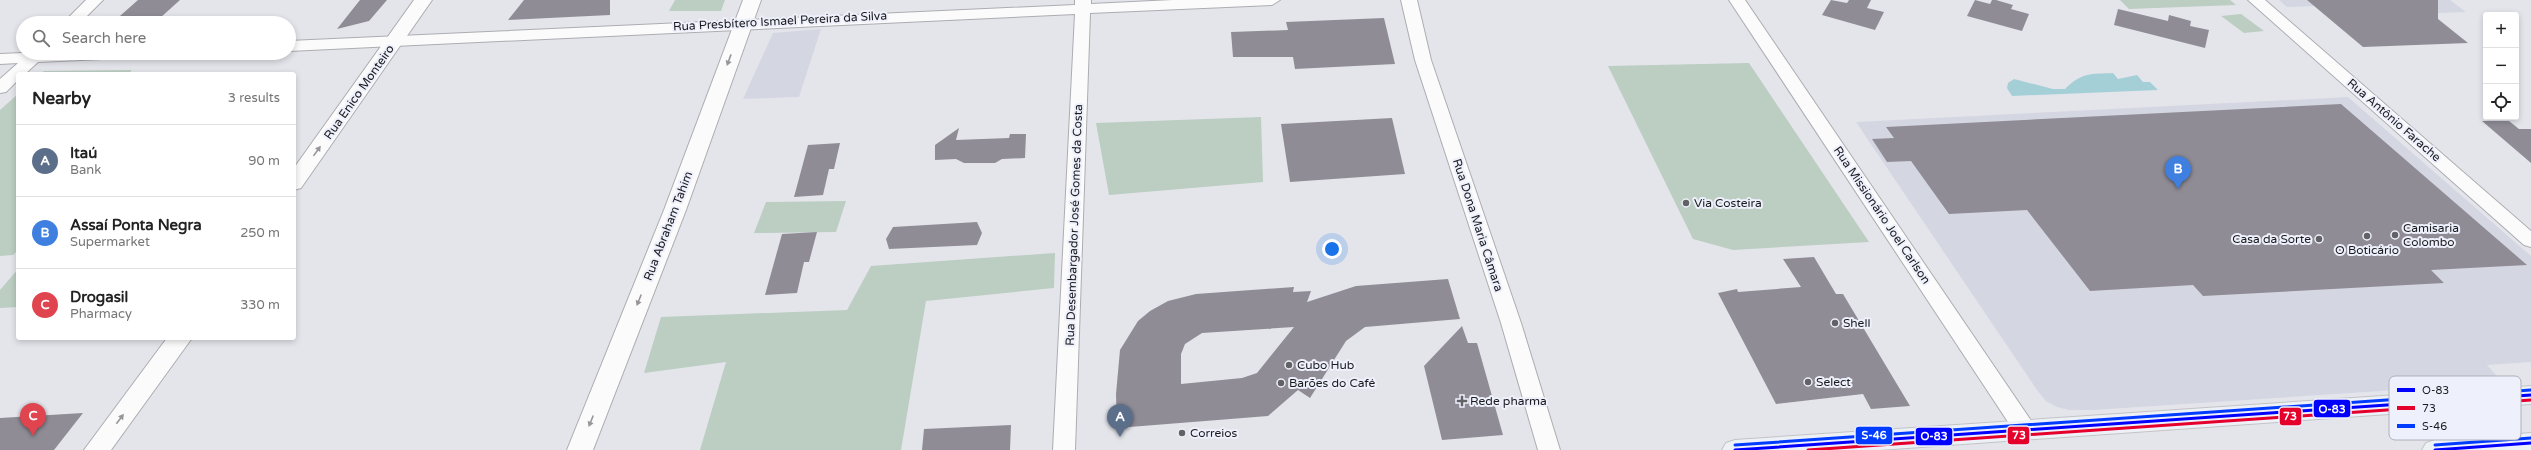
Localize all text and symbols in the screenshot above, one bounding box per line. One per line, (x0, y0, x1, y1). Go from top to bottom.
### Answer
street label: Rua Presbítero Ismael Pereira da Silva (673, 8, 887, 34)
map controls (2483, 12, 2519, 120)
button: + (2483, 12, 2519, 48)
search box (16, 16, 296, 60)
icon: search (30, 27, 52, 49)
text: Search here (62, 29, 146, 47)
street label: Rua Enico Monteiro (321, 42, 397, 142)
button: − (2483, 48, 2519, 84)
one-way arrow (725, 55, 731, 67)
street label: Rua Antônio Farache (2344, 76, 2444, 165)
button: locate (2483, 84, 2519, 120)
text: Nearby (32, 88, 91, 109)
text: 3 results (228, 90, 280, 106)
street label: Rua Desembargador José Gomes da Costa (1063, 104, 1085, 346)
text: Itaú (70, 144, 97, 162)
street label: Rua Missionário Joel Carlson (1831, 144, 1933, 286)
one-way arrow (313, 146, 321, 156)
text: A (40, 153, 50, 169)
text: 90 m (248, 153, 280, 169)
pin: B (2165, 156, 2191, 189)
street label: Rua Dona Maria Câmara (1450, 157, 1506, 293)
text: Bank (70, 162, 101, 178)
street label: Rua Abraham Tahim (641, 169, 695, 283)
place label: Via Costeira (1694, 196, 1762, 210)
marker: Via Costeira (1681, 198, 1691, 208)
text: Assaí Ponta Negra (70, 216, 202, 234)
place label: Camisaria Colombo (2403, 221, 2459, 249)
text: B (40, 225, 50, 241)
text: 250 m (240, 225, 280, 241)
marker: Camisaria Colombo (2390, 230, 2400, 240)
marker: O Boticário (2362, 231, 2372, 241)
place label: Casa da Sorte (2232, 232, 2311, 246)
text: Supermarket (70, 234, 150, 250)
marker: Casa da Sorte (2314, 234, 2324, 244)
your location (1322, 239, 1342, 259)
place label: O Boticário (2335, 243, 2399, 257)
text: Drogasil (70, 288, 128, 306)
one-way arrow (636, 294, 642, 305)
text: C (40, 297, 50, 313)
text: 330 m (240, 297, 280, 313)
text: Pharmacy (70, 306, 132, 322)
place label: Shell (1843, 316, 1870, 330)
marker: Shell (1830, 318, 1840, 328)
place label: Cubo Hub (1297, 358, 1354, 372)
marker: Cubo Hub (1284, 360, 1294, 370)
place label: Select (1816, 375, 1851, 389)
place label: Barões do Café (1289, 376, 1376, 390)
legend (2389, 376, 2521, 440)
marker: Select (1803, 377, 1813, 387)
marker: Barões do Café (1276, 378, 1286, 388)
text: O-83 (2422, 384, 2449, 397)
place label: Rede pharma (1470, 394, 1547, 408)
marker: Rede pharma (1457, 396, 1467, 406)
line badge: O-83 (2313, 399, 2351, 418)
text: 73 (2422, 402, 2436, 415)
pin: C (20, 403, 46, 436)
text: O-83 (2318, 403, 2346, 416)
pin: A (1107, 404, 1133, 437)
line badge: 73 (2279, 407, 2302, 426)
text: 73 (2283, 410, 2297, 423)
one-way arrow (116, 414, 124, 424)
one-way arrow (587, 415, 593, 427)
text: S-46 (2422, 420, 2447, 433)
place label: Correios (1190, 426, 1238, 440)
line badge: S-46 (1855, 426, 1893, 445)
line badge: 73 (2007, 426, 2030, 445)
line badge: O-83 (1915, 427, 1953, 446)
marker: Correios (1177, 428, 1187, 438)
text: S-46 (1861, 429, 1887, 442)
text: 73 (2012, 429, 2026, 442)
text: O-83 (1920, 430, 1948, 443)

